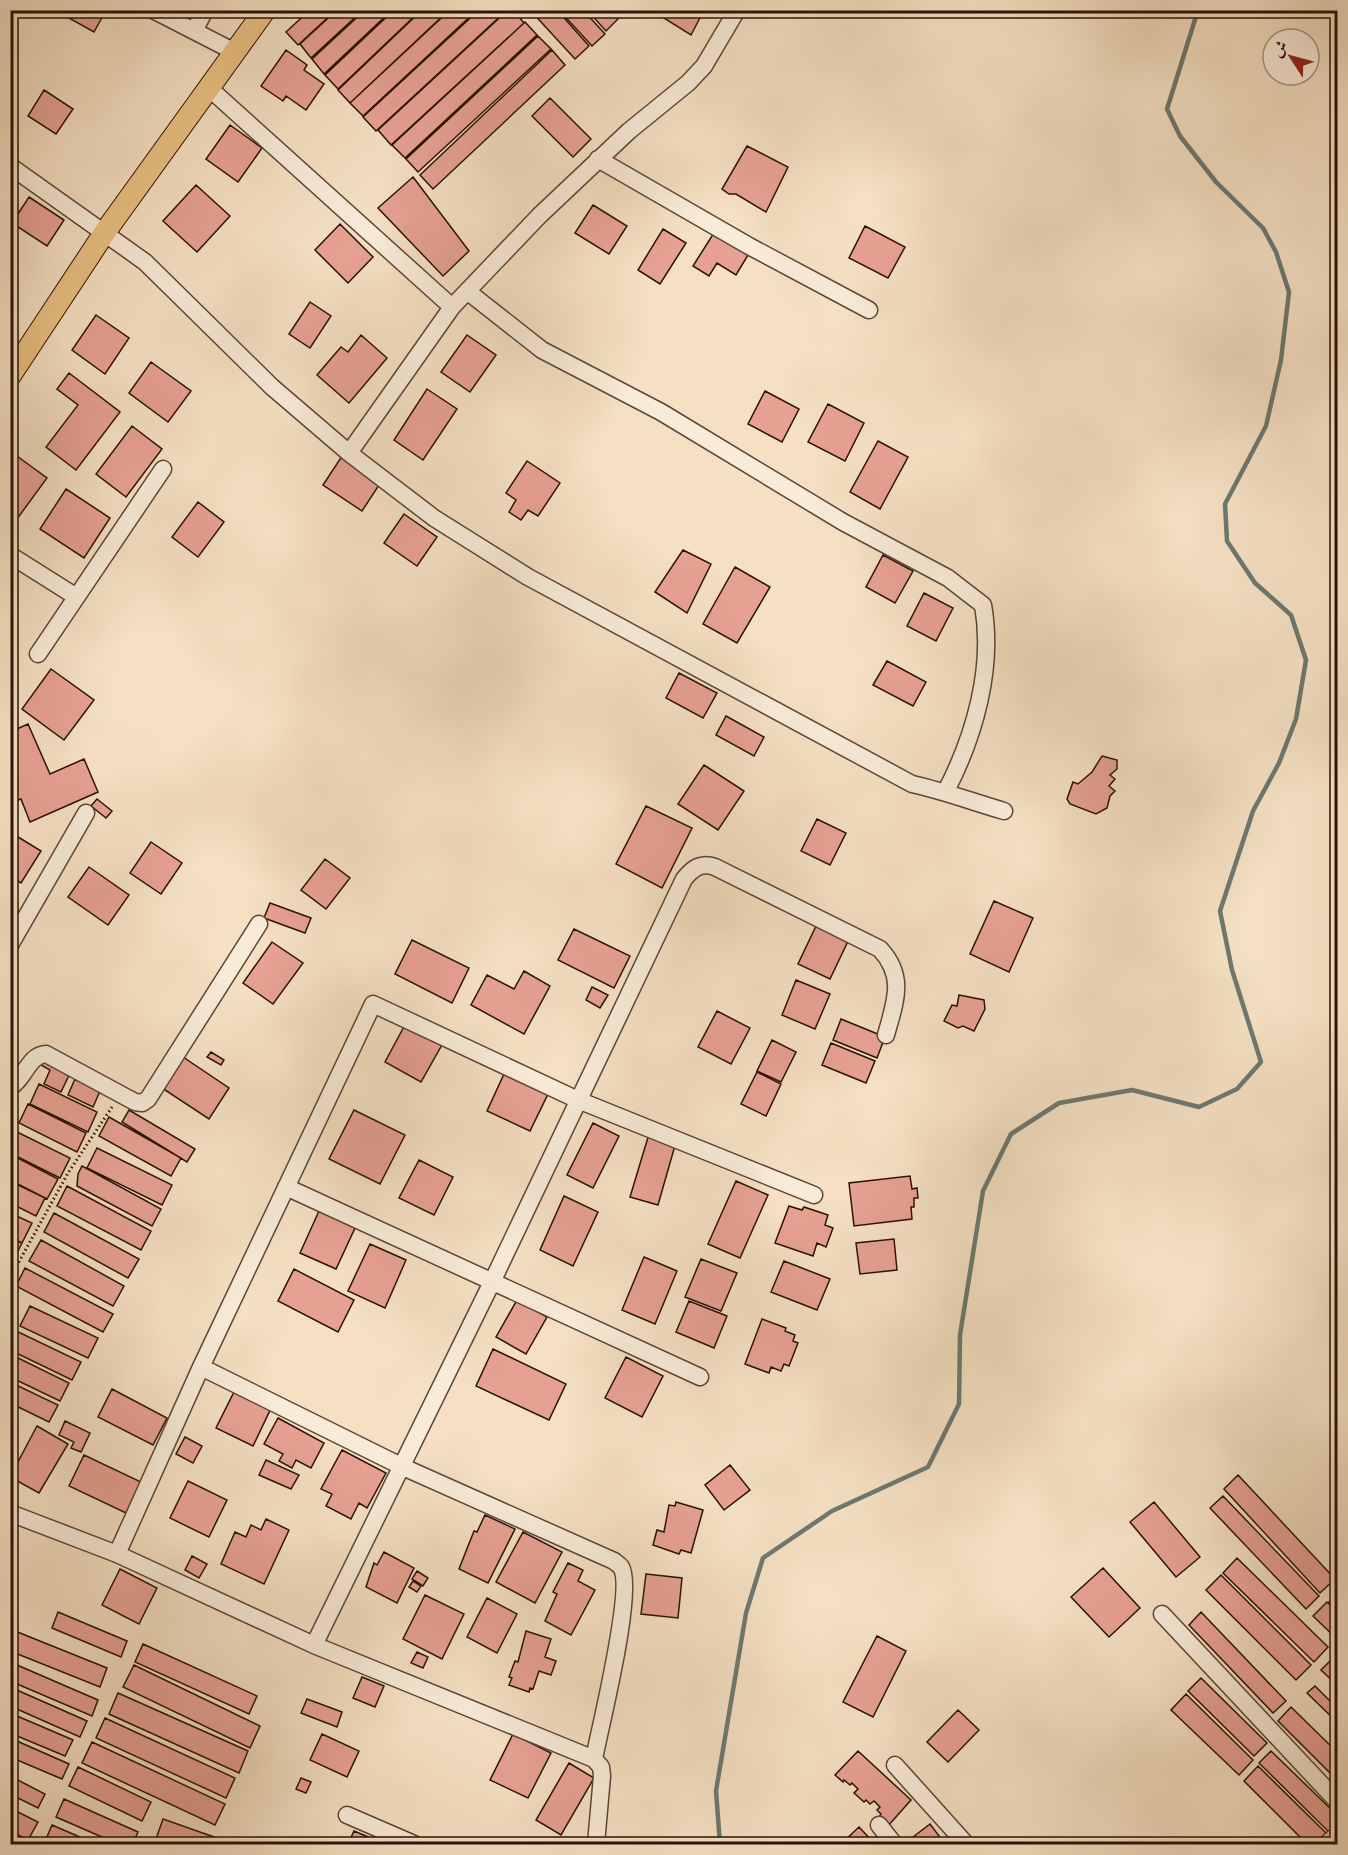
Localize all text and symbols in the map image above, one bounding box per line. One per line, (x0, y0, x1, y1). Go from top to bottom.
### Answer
north arrow (1261, 27, 1321, 87)
text: ش (1267, 36, 1292, 61)

